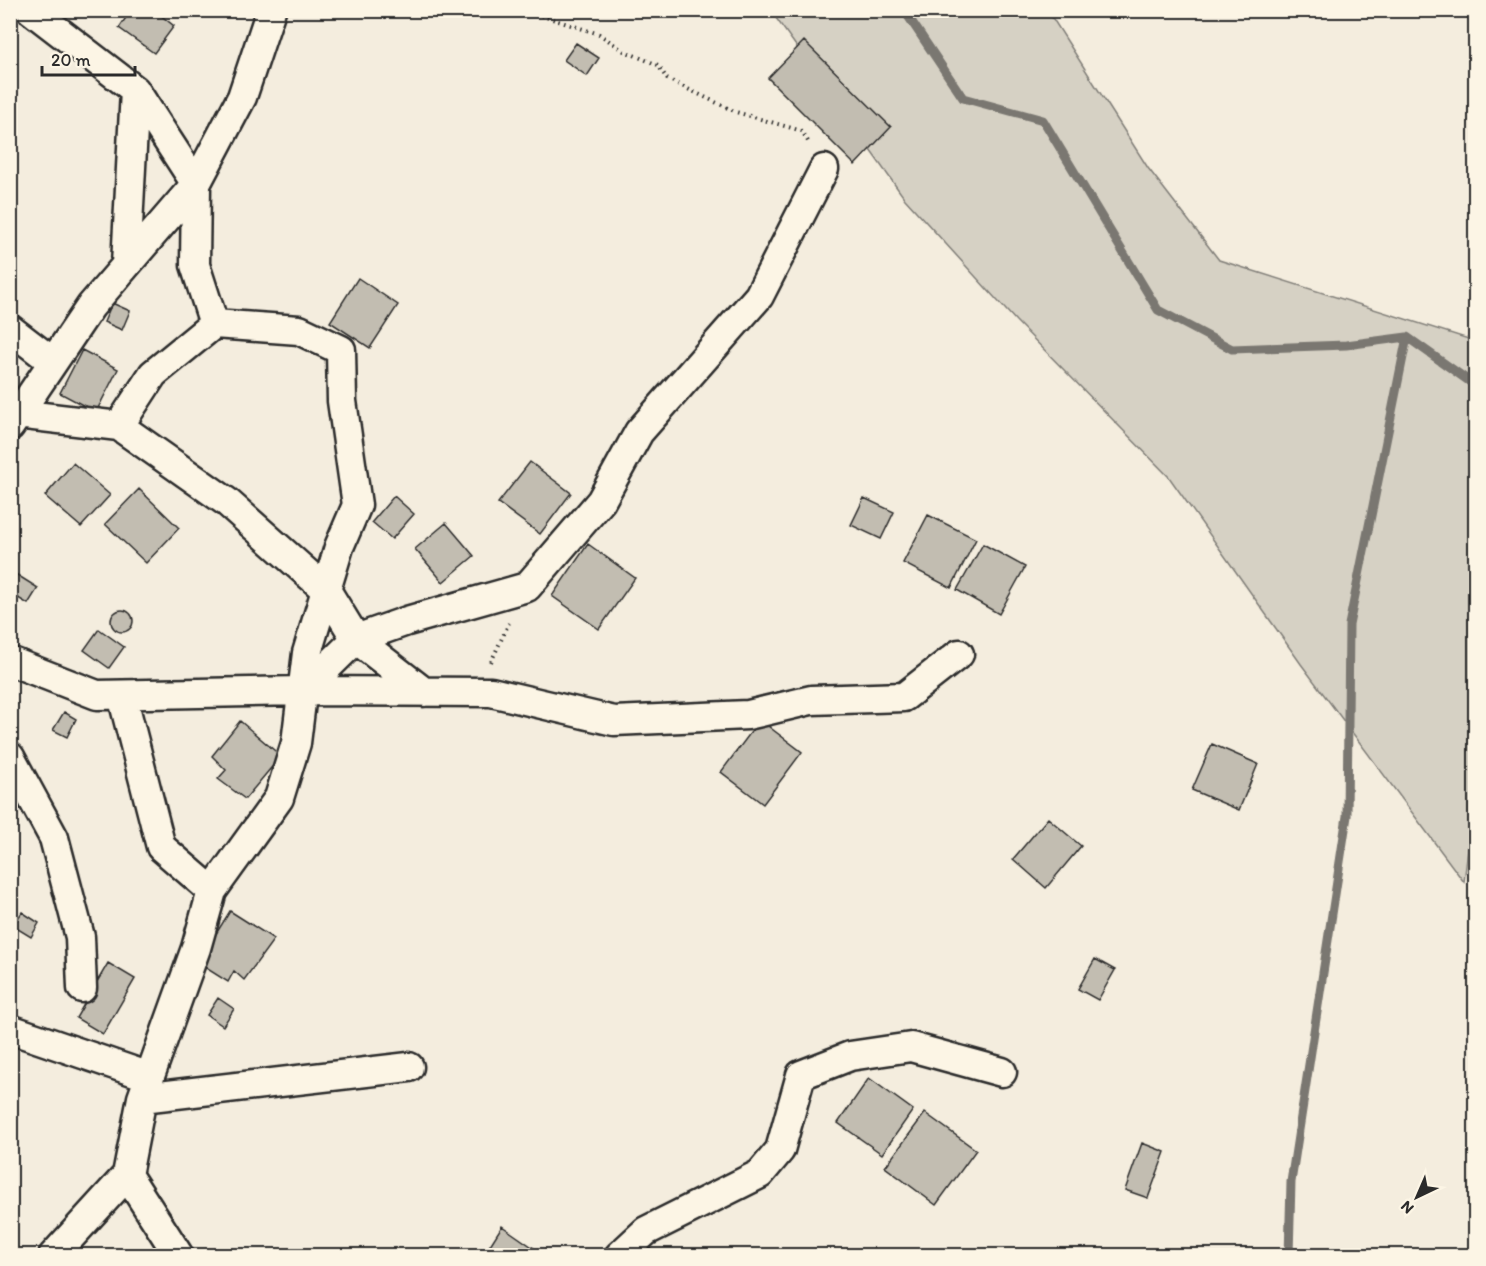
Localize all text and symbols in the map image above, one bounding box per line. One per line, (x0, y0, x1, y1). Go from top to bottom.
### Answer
scale bar (42, 39, 135, 77)
text: 20 m (51, 49, 91, 71)
north arrow (1387, 1167, 1447, 1227)
text: N (1396, 1197, 1417, 1218)

